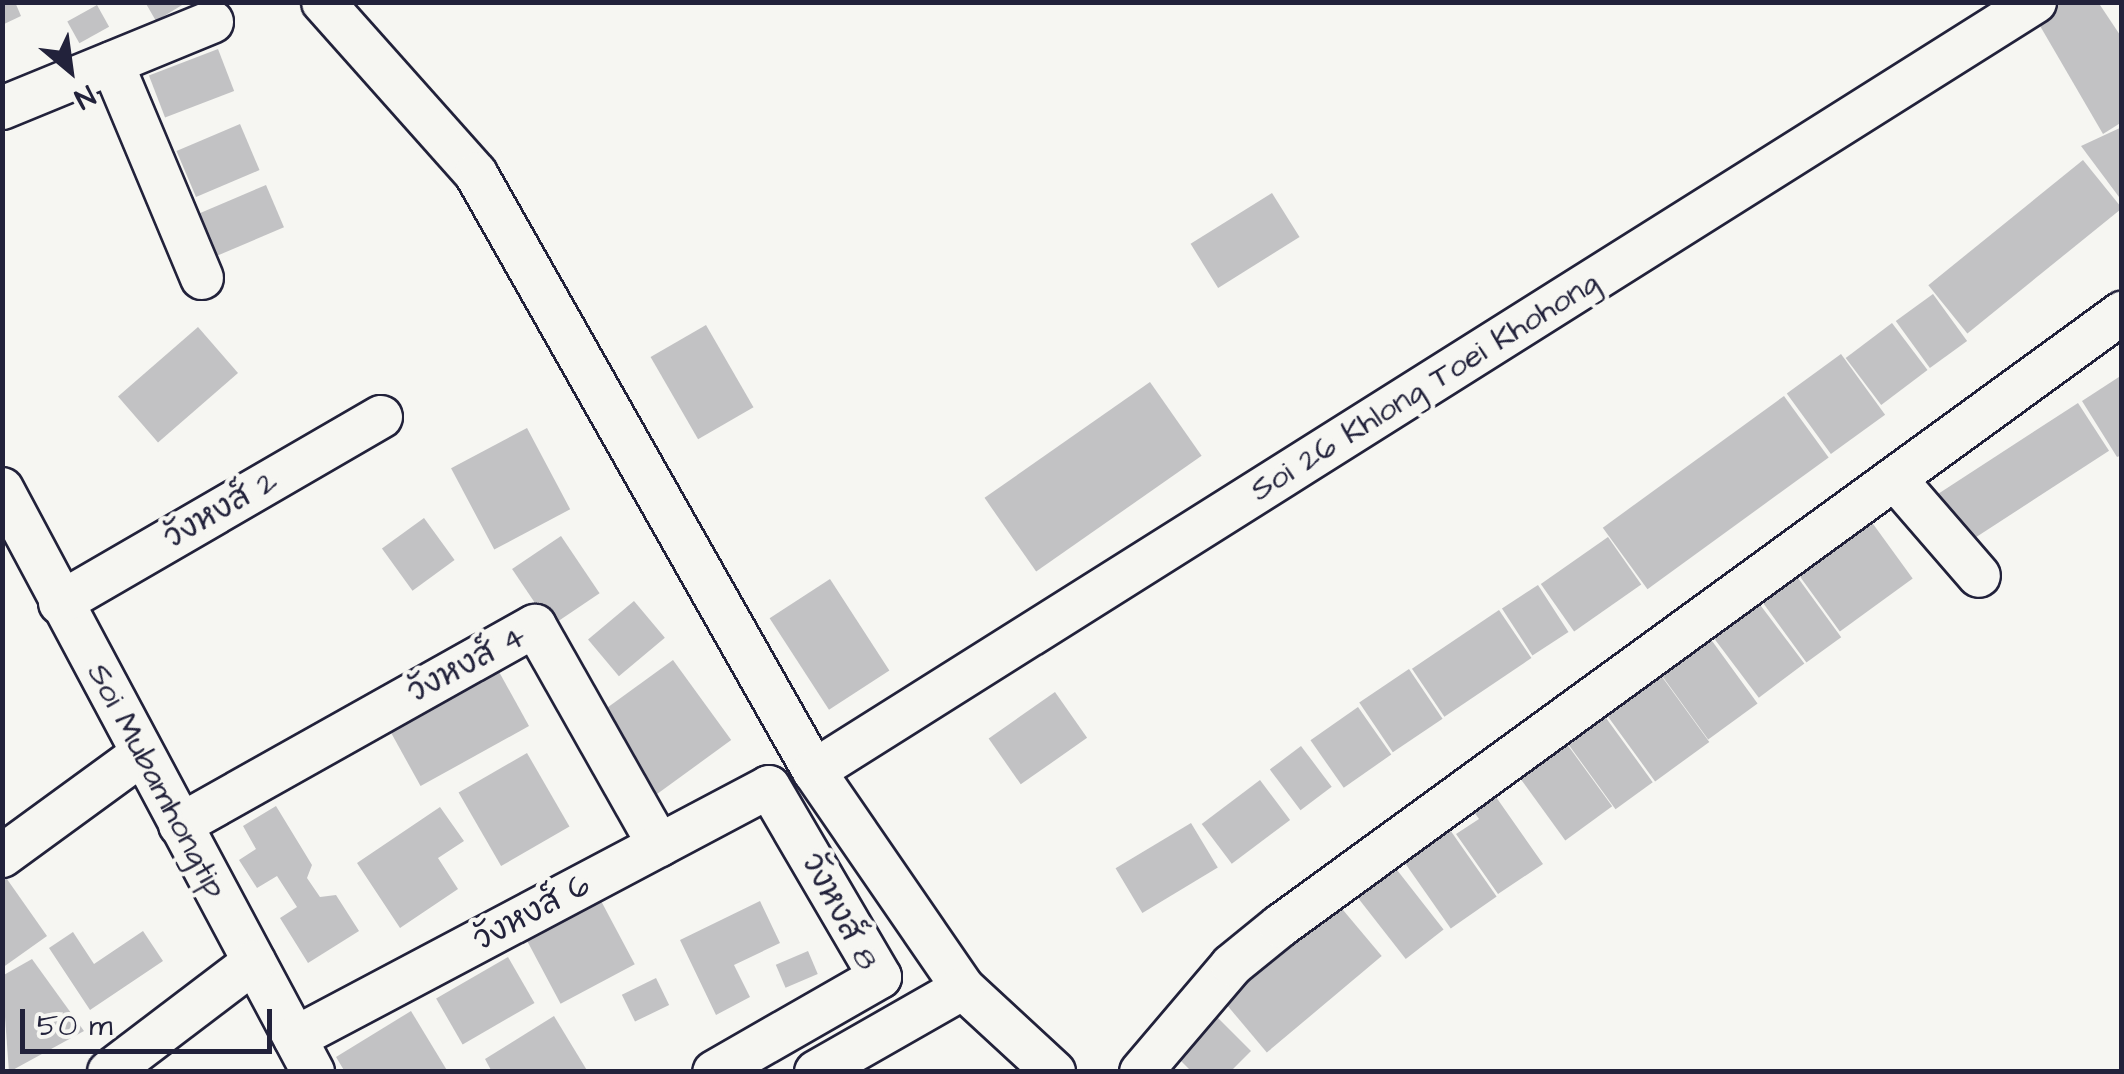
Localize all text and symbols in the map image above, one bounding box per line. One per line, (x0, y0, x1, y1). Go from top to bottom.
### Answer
north arrow (20, 20, 120, 120)
text: N (68, 75, 102, 118)
street label: Soi 26 Khlong Toei Khohong (1244, 264, 1606, 510)
street label: วังหงส์ 2 (157, 462, 285, 558)
street label: วังหงส์ 4 (401, 618, 533, 712)
street label: Soi Mubamhongtip (78, 657, 234, 905)
street label: วังหงส์ 8 (792, 847, 886, 977)
street label: วังหงส์ 6 (467, 866, 597, 960)
scale bar (25, 989, 278, 1051)
text: 50 m (37, 1005, 113, 1047)

